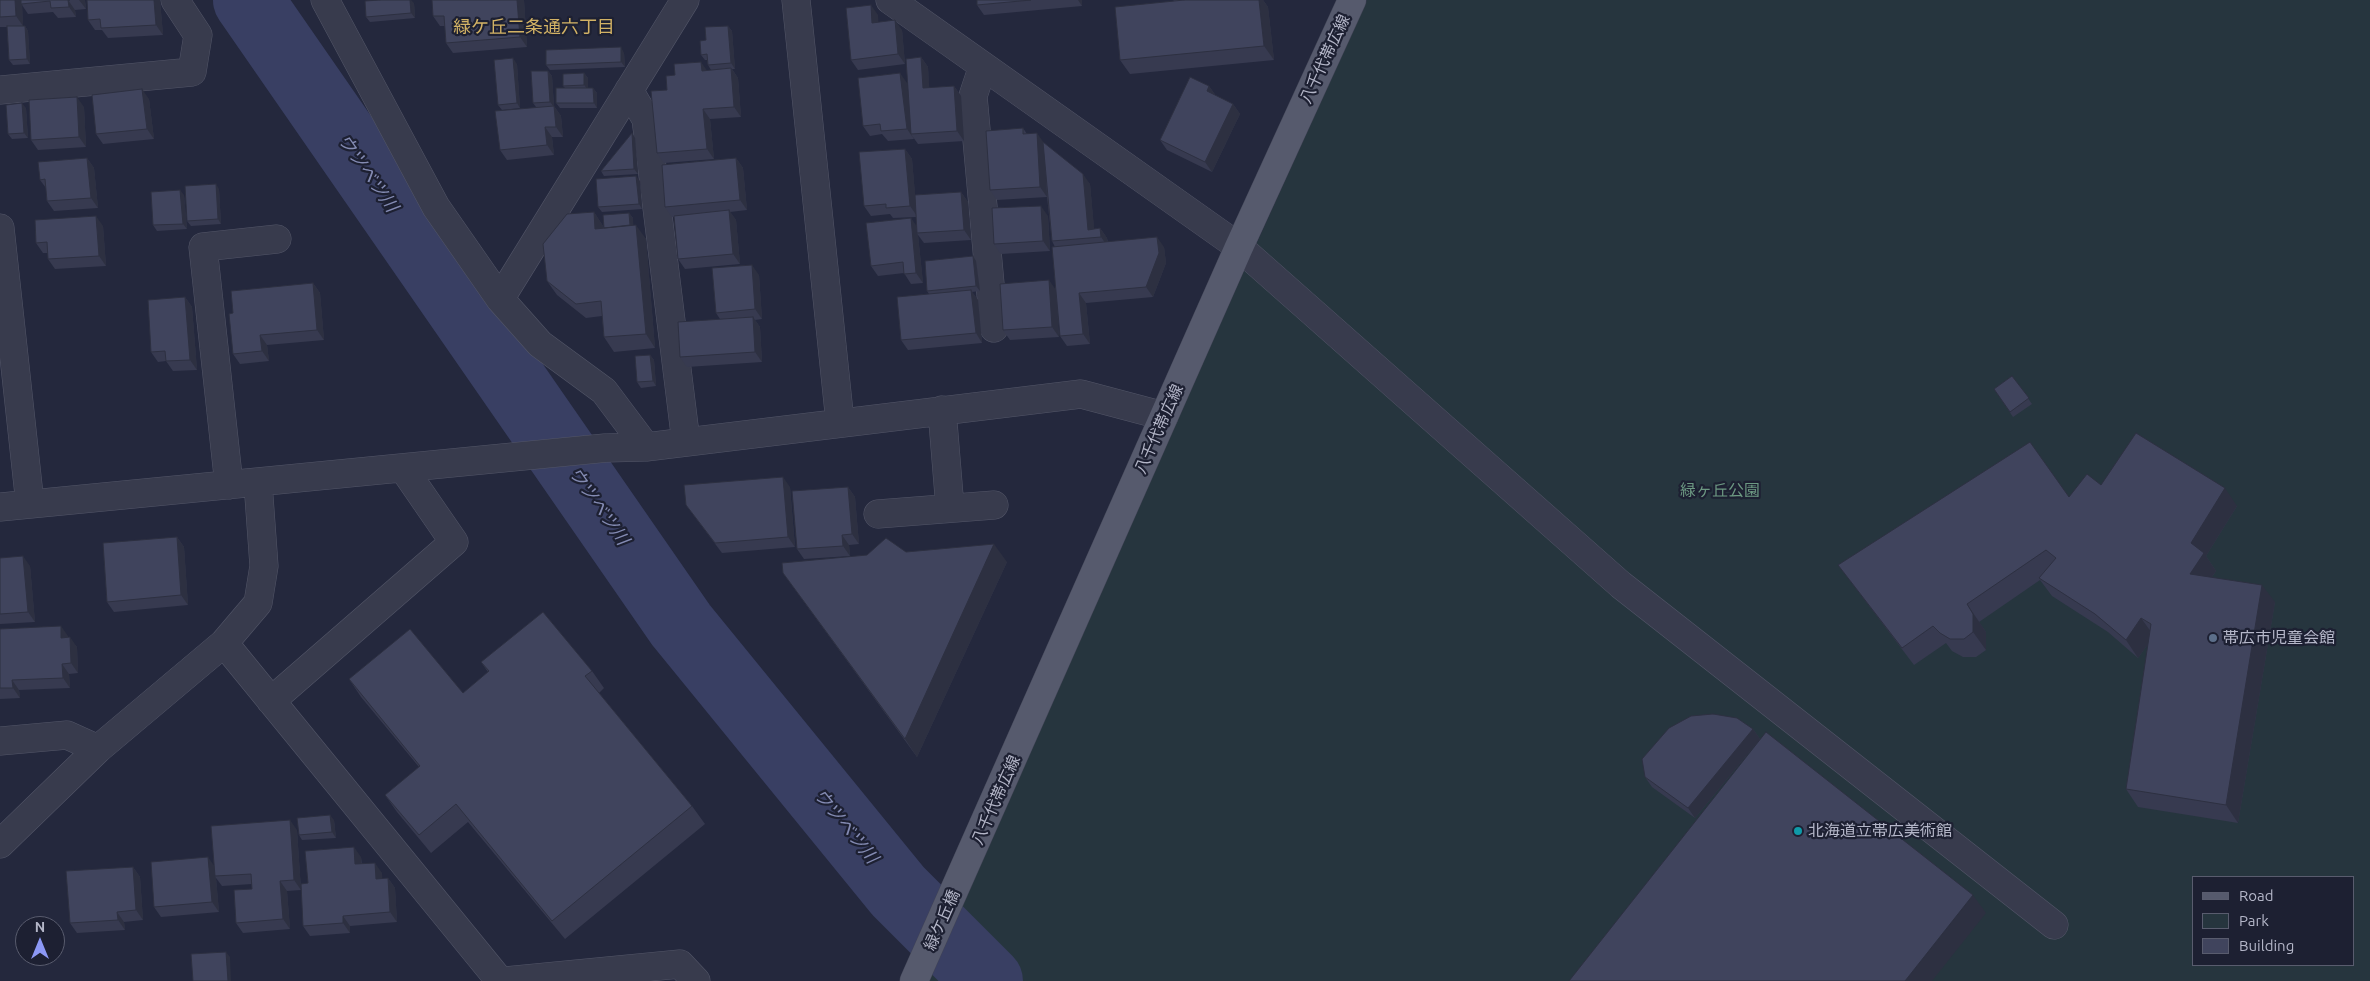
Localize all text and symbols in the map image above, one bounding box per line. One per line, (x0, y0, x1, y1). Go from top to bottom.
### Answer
street label: 八千代帯広線 (1296, 11, 1354, 107)
district label: 緑ケ丘二条通六丁目 (453, 16, 615, 38)
water label: ウツベツ川 (333, 130, 403, 216)
street label: 八千代帯広線 (1131, 381, 1187, 477)
water label: ウツベツ川 (564, 463, 634, 549)
park label: 緑ヶ丘公園 (1680, 481, 1760, 501)
place label: 帯広市児童会館 (2223, 628, 2335, 648)
marker: 帯広市児童会館 (2207, 632, 2219, 644)
street label: 八千代帯広線 (968, 752, 1024, 848)
water label: ウツベツ川 (809, 784, 883, 868)
place label: 北海道立帯広美術館 (1808, 821, 1952, 841)
marker: 北海道立帯広美術館 (1792, 825, 1804, 837)
legend (2192, 876, 2355, 966)
street label: 緑ケ丘橋 (920, 887, 964, 953)
text: Road (2239, 887, 2274, 904)
text: Park (2239, 912, 2269, 929)
north arrow (15, 916, 65, 966)
text: N (35, 919, 45, 935)
text: Building (2239, 937, 2294, 954)

